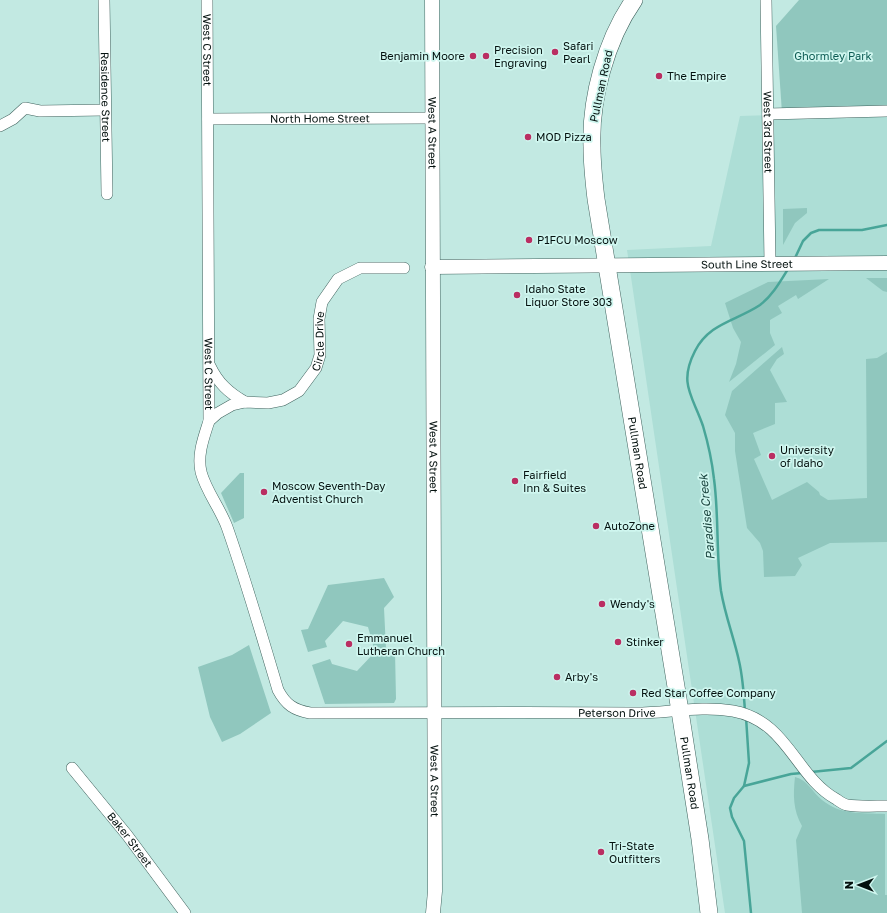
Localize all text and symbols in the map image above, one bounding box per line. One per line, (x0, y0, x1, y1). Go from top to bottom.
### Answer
street label: West C Street (201, 14, 214, 86)
place label: Safari Pearl (563, 39, 594, 65)
place label: Precision Engraving (494, 43, 547, 69)
marker: Safari Pearl (550, 47, 560, 57)
place label: Benjamin Moore (380, 49, 465, 62)
street label: Pullman Road (587, 49, 614, 123)
park label: Ghormley Park (794, 49, 872, 62)
marker: Benjamin Moore (468, 51, 478, 61)
marker: Precision Engraving (481, 51, 491, 61)
street label: Residence Street (99, 52, 113, 142)
place label: The Empire (667, 69, 726, 82)
marker: The Empire (654, 71, 664, 81)
street label: West 3rd Street (761, 91, 776, 173)
street label: West A Street (426, 97, 440, 169)
street label: North Home Street (270, 111, 370, 125)
place label: MOD Pizza (536, 130, 592, 143)
marker: MOD Pizza (523, 132, 533, 142)
place label: P1FCU Moscow (537, 233, 618, 246)
marker: P1FCU Moscow (524, 235, 534, 245)
street label: South Line Street (701, 257, 793, 271)
place label: Idaho State Liquor Store 303 (525, 282, 612, 308)
marker: Idaho State Liquor Store 303 (512, 290, 522, 300)
street label: Circle Drive (308, 310, 326, 373)
street label: West C Street (203, 338, 216, 410)
street label: Pullman Road (626, 416, 651, 490)
street label: West A Street (427, 421, 441, 493)
place label: University of Idaho (780, 443, 834, 469)
marker: University of Idaho (767, 451, 777, 461)
place label: Fairfield Inn & Suites (523, 468, 586, 494)
water label: Paradise Creek (695, 472, 718, 561)
marker: Fairfield Inn & Suites (510, 476, 520, 486)
place label: Moscow Seventh-Day Adventist Church (272, 479, 385, 505)
marker: Moscow Seventh-Day Adventist Church (259, 487, 269, 497)
place label: AutoZone (604, 519, 655, 532)
marker: AutoZone (591, 521, 601, 531)
place label: Wendy's (610, 597, 655, 610)
marker: Wendy's (597, 599, 607, 609)
place label: Emmanuel Lutheran Church (357, 631, 445, 657)
place label: Stinker (626, 635, 664, 648)
marker: Stinker (613, 637, 623, 647)
marker: Emmanuel Lutheran Church (344, 639, 354, 649)
place label: Arby's (565, 670, 598, 683)
marker: Arby's (552, 672, 562, 682)
place label: Red Star Coffee Company (641, 686, 776, 699)
marker: Red Star Coffee Company (628, 688, 638, 698)
street label: Peterson Drive (578, 705, 656, 719)
street label: Pullman Road (678, 736, 702, 810)
street label: West A Street (429, 745, 442, 817)
street label: Baker Street (105, 809, 155, 869)
place label: Tri-State Outfitters (609, 839, 661, 865)
marker: Tri-State Outfitters (596, 847, 606, 857)
north arrow (839, 865, 879, 905)
text: N (842, 881, 855, 889)

